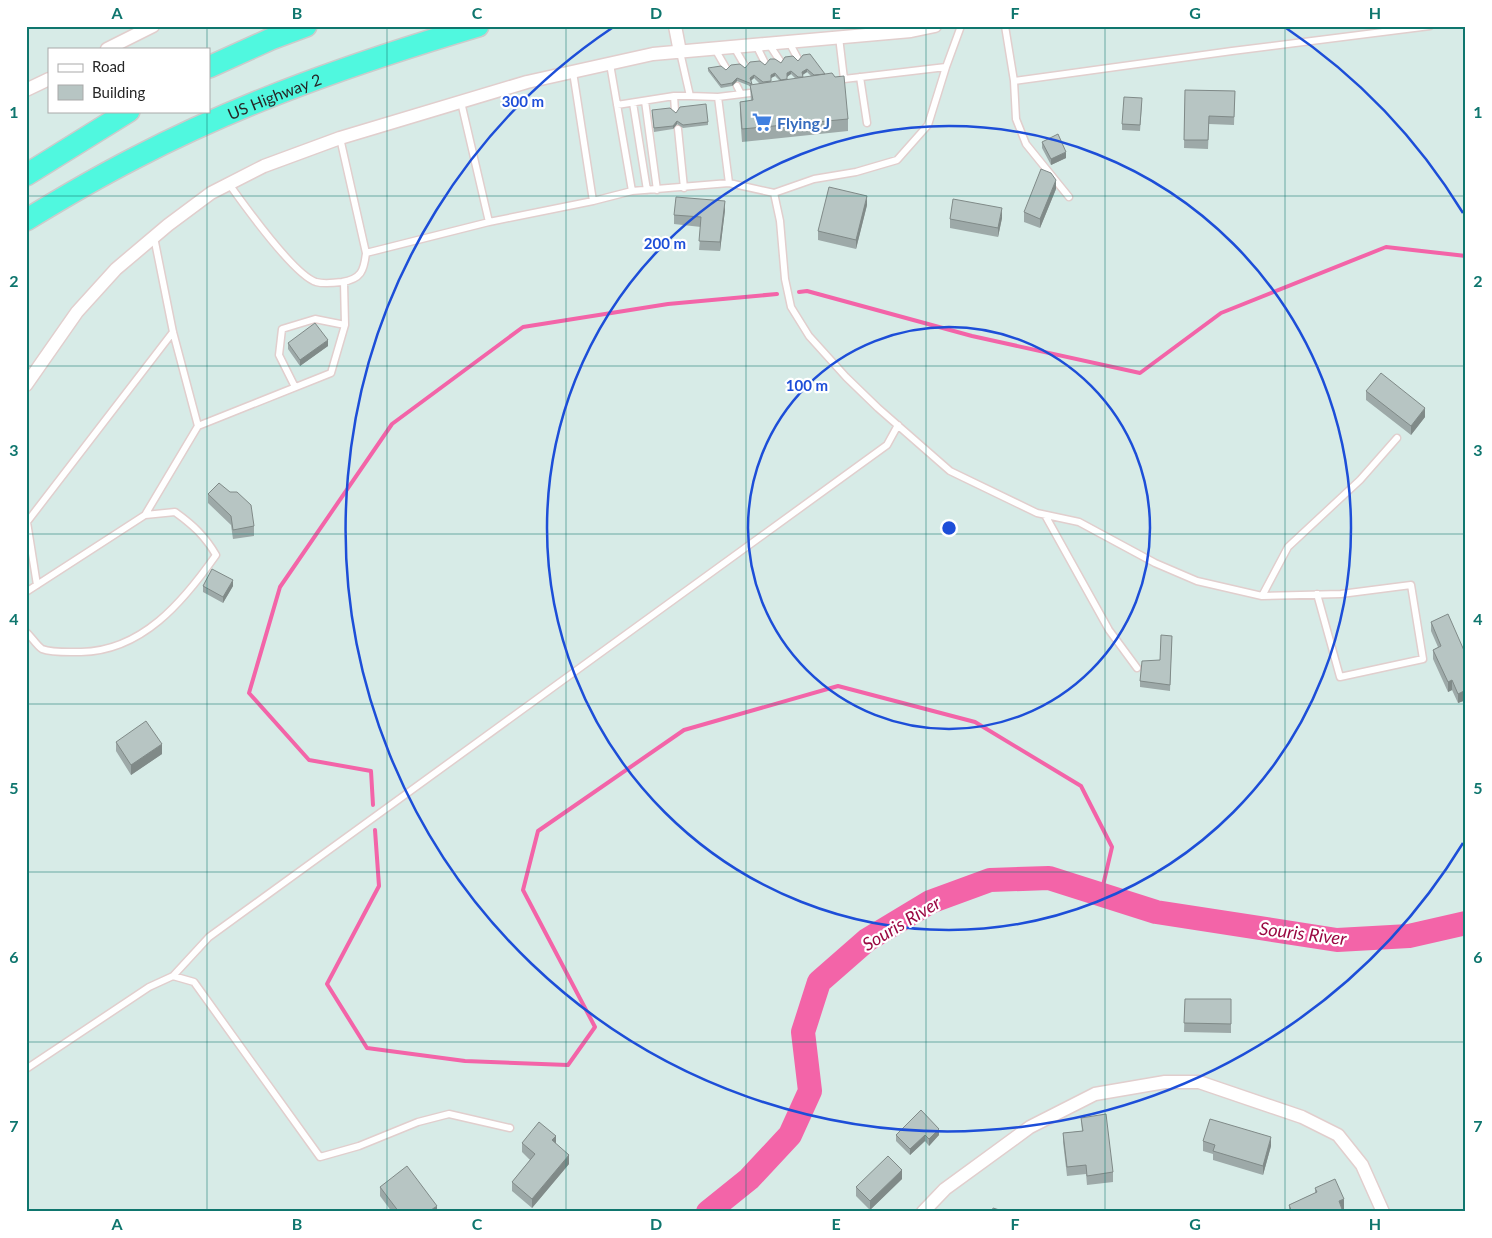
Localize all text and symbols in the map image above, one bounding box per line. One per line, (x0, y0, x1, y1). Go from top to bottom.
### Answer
text: A (110, 3, 123, 22)
text: B (292, 3, 302, 22)
text: C (472, 3, 483, 22)
text: D (650, 3, 662, 22)
text: E (831, 3, 841, 22)
text: F (1010, 3, 1020, 22)
text: G (1189, 3, 1201, 22)
text: H (1369, 3, 1381, 22)
legend (48, 48, 210, 112)
text: Road (92, 57, 125, 75)
street label: US Highway 2 (224, 69, 324, 123)
text: Building (92, 83, 145, 101)
text: 300 m (502, 92, 544, 110)
text: 1 (9, 102, 19, 121)
text: 1 (1473, 102, 1483, 121)
supermarket icon: Flying J (751, 111, 773, 133)
place label: Flying J (777, 113, 830, 132)
text: 200 m (644, 234, 686, 252)
text: 2 (9, 271, 19, 290)
text: 2 (1473, 271, 1483, 290)
text: 100 m (786, 376, 828, 394)
text: 3 (9, 440, 19, 459)
text: 3 (1473, 440, 1483, 459)
centre of rings (940, 519, 958, 537)
text: 4 (9, 609, 19, 628)
text: 4 (1473, 609, 1483, 628)
text: 5 (9, 778, 19, 797)
text: 5 (1473, 778, 1483, 797)
water label: Souris River (858, 891, 945, 955)
water label: Souris River (1258, 917, 1349, 949)
text: 6 (9, 947, 19, 966)
text: 6 (1473, 947, 1483, 966)
text: 7 (9, 1116, 19, 1135)
text: 7 (1473, 1116, 1483, 1135)
text: A (110, 1214, 123, 1233)
text: B (292, 1214, 302, 1233)
text: C (472, 1214, 483, 1233)
text: D (650, 1214, 662, 1233)
text: E (831, 1214, 841, 1233)
text: F (1010, 1214, 1020, 1233)
text: G (1189, 1214, 1201, 1233)
text: H (1369, 1214, 1381, 1233)

